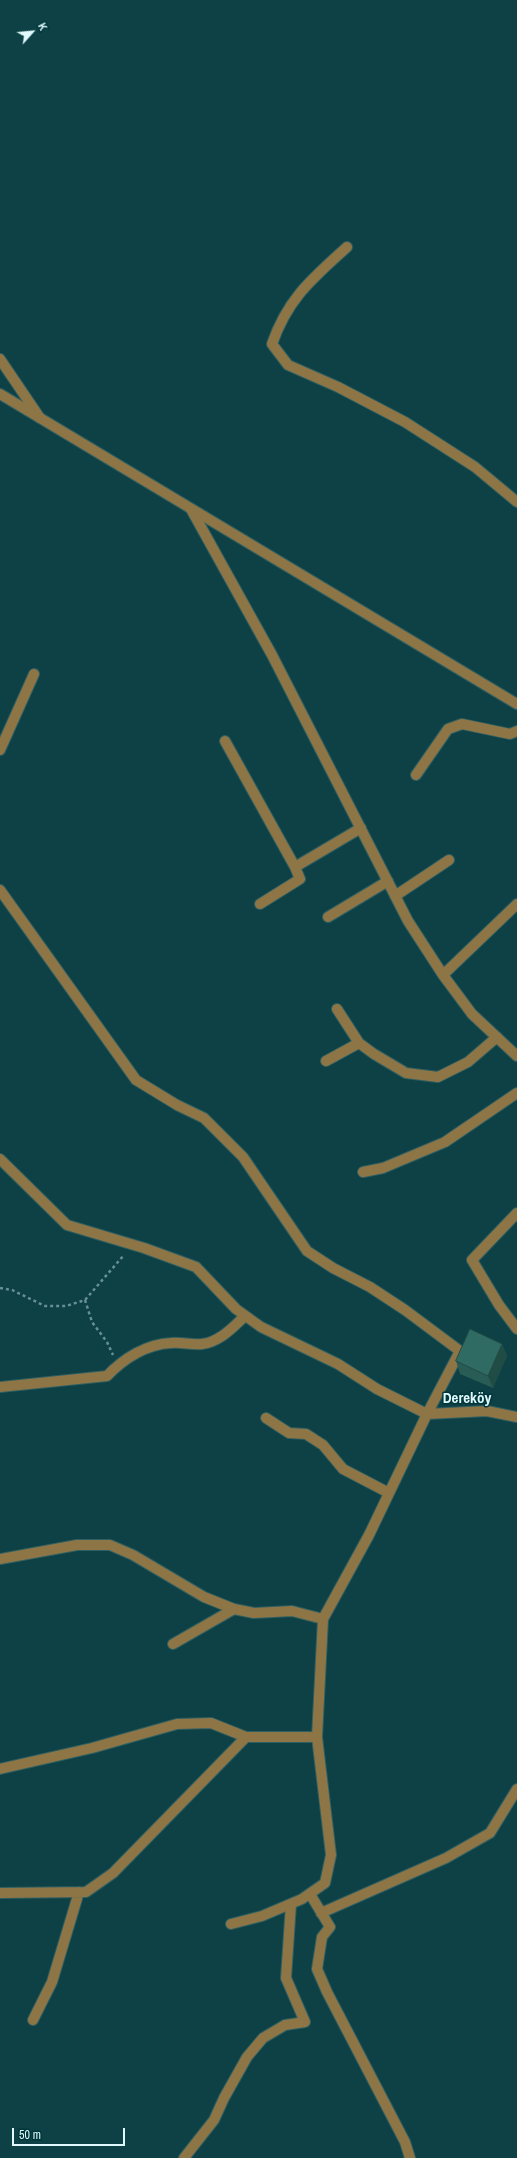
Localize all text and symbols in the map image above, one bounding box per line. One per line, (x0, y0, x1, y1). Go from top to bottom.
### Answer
north arrow (12, 12, 52, 52)
text: K (35, 20, 50, 33)
district label: Dereköy (443, 1390, 491, 1408)
scale bar (14, 2120, 127, 2146)
text: 50 m (19, 2127, 41, 2143)

